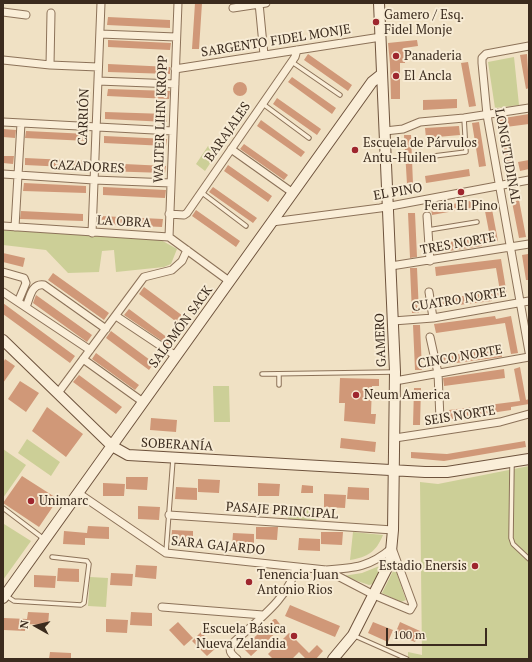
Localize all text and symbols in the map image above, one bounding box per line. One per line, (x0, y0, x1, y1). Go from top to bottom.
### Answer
place label: Gamero / Esq. Fidel Monje (384, 7, 464, 38)
marker: Gamero / Esq. Fidel Monje (371, 17, 381, 27)
street label: SARGENTO FIDEL MONJE (200, 21, 352, 61)
place label: Panaderia (404, 48, 462, 64)
marker: Panaderia (391, 51, 401, 61)
street label: WALTER LIHN KROPP (151, 55, 171, 183)
place label: El Ancla (404, 68, 452, 84)
marker: El Ancla (391, 71, 401, 81)
street label: CARRIÓN (75, 88, 93, 146)
street label: BARAJALES (202, 99, 254, 165)
street label: LONGITUDINAL (491, 108, 523, 204)
place label: Escuela de Párvulos Antu-Huilen (363, 135, 477, 166)
marker: Escuela de Párvulos Antu-Huilen (350, 145, 360, 155)
street label: CAZADORES (49, 157, 125, 177)
street label: EL PINO (372, 180, 424, 204)
marker: Feria El Pino (456, 187, 466, 197)
place label: Feria El Pino (424, 198, 498, 214)
street label: LA OBRA (97, 213, 151, 231)
street label: TRES NORTE (419, 230, 497, 258)
street label: SALOMÓN SACK (146, 283, 216, 371)
street label: CUATRO NORTE (410, 285, 508, 315)
street label: GAMERO (372, 313, 390, 367)
street label: CINCO NORTE (416, 342, 504, 372)
place label: Neum America (364, 387, 450, 403)
marker: Neum America (351, 390, 361, 400)
street label: SEIS NORTE (423, 403, 497, 429)
street label: SOBERANÍA (141, 435, 213, 455)
place label: Unimarc (39, 493, 88, 509)
marker: Unimarc (26, 496, 36, 506)
street label: PASAJE PRINCIPAL (225, 499, 339, 523)
street label: SARA GAJARDO (170, 533, 266, 559)
place label: Estadio Enersis (379, 558, 467, 574)
marker: Estadio Enersis (470, 561, 480, 571)
place label: Tenencia Juan Antonio Rios (257, 567, 339, 598)
marker: Tenencia Juan Antonio Rios (244, 577, 254, 587)
north arrow (16, 606, 56, 646)
text: N (17, 619, 32, 629)
scale bar (388, 620, 489, 646)
place label: Escuela Básica Nueva Zelandia (196, 621, 286, 652)
text: 100 m (393, 627, 425, 642)
marker: Escuela Básica Nueva Zelandia (289, 631, 299, 641)

